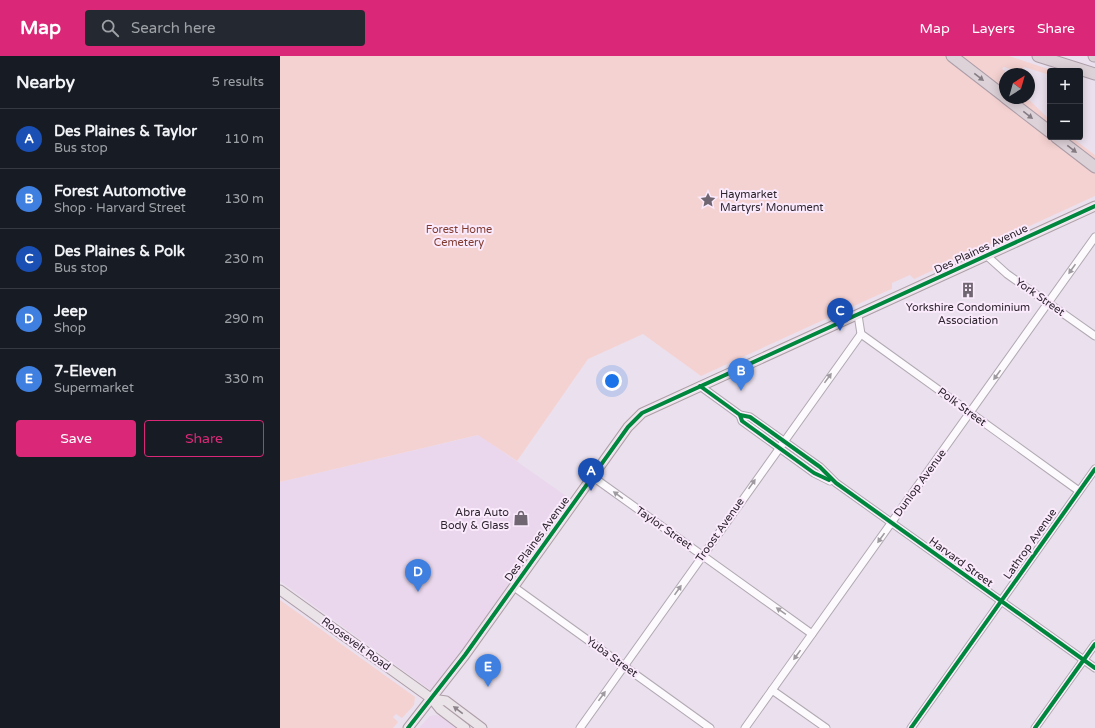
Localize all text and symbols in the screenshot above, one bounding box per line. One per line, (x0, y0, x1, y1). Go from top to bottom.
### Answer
search box (85, 10, 365, 46)
text: Map (20, 17, 61, 39)
icon: search (99, 17, 121, 39)
text: Search here (131, 19, 215, 37)
text: Map (920, 20, 950, 37)
text: Layers (972, 20, 1015, 37)
text: Share (1037, 20, 1075, 37)
north arrow (999, 68, 1035, 104)
map controls (1047, 68, 1083, 140)
button: + (1047, 68, 1083, 104)
text: Nearby (16, 72, 75, 93)
one-way arrow (973, 72, 984, 81)
text: 5 results (212, 74, 264, 90)
button: − (1047, 104, 1083, 140)
one-way arrow (1023, 111, 1033, 119)
text: Des Plaines & Taylor (54, 122, 197, 140)
text: A (24, 131, 34, 147)
text: 110 m (224, 131, 264, 147)
text: Bus stop (54, 140, 108, 156)
one-way arrow (1066, 145, 1077, 153)
text: Forest Automotive (54, 182, 186, 200)
place label: Haymarket Martyrs' Monument (720, 188, 823, 214)
text: B (24, 191, 34, 207)
text: 130 m (224, 191, 264, 207)
place icon: Haymarket Martyrs' Monument (699, 191, 717, 209)
text: Shop · Harvard Street (54, 200, 186, 216)
street label: Des Plaines Avenue (932, 222, 1030, 276)
park label: Forest Home Cemetery (426, 223, 492, 249)
text: Des Plaines & Polk (54, 242, 185, 260)
text: C (24, 251, 34, 267)
text: 230 m (224, 251, 264, 267)
text: Bus stop (54, 260, 108, 276)
one-way arrow (1068, 264, 1077, 275)
street label: York Street (1013, 275, 1067, 319)
building icon: Yorkshire Condominium Association (959, 281, 977, 299)
pin: C (827, 298, 853, 331)
place label: Yorkshire Condominium Association (906, 301, 1030, 327)
text: Jeep (54, 302, 87, 320)
text: D (24, 311, 34, 327)
text: 290 m (224, 311, 264, 327)
text: Shop (54, 320, 86, 336)
pin: B (728, 358, 754, 391)
text: 7-Eleven (54, 362, 116, 380)
one-way arrow (993, 370, 1001, 380)
text: E (25, 371, 33, 387)
text: 330 m (224, 371, 264, 387)
your location (602, 371, 622, 391)
one-way arrow (824, 373, 832, 384)
text: Supermarket (54, 380, 134, 396)
street label: Polk Street (935, 385, 989, 429)
button: Save (16, 420, 136, 457)
button: Share (144, 420, 264, 457)
street label: Dunlop Avenue (891, 447, 949, 519)
pin: A (578, 458, 604, 491)
one-way arrow (748, 479, 756, 489)
one-way arrow (613, 491, 623, 499)
street label: Des Plaines Avenue (502, 494, 572, 584)
street label: Troost Avenue (693, 495, 747, 565)
street label: Taylor Street (633, 504, 695, 552)
place label: Abra Auto Body & Glass (440, 506, 509, 532)
street label: Lathrop Avenue (1001, 506, 1059, 582)
shop icon: Abra Auto Body & Glass (512, 509, 530, 527)
one-way arrow (877, 533, 885, 543)
street label: Harvard Street (926, 534, 996, 590)
pin: D (405, 559, 431, 592)
one-way arrow (674, 585, 682, 596)
one-way arrow (775, 607, 786, 615)
street label: Roosevelt Road (319, 615, 393, 673)
street label: Yuba Street (584, 634, 640, 680)
one-way arrow (793, 650, 801, 660)
pin: E (475, 654, 501, 687)
one-way arrow (598, 691, 606, 702)
one-way arrow (453, 706, 464, 715)

